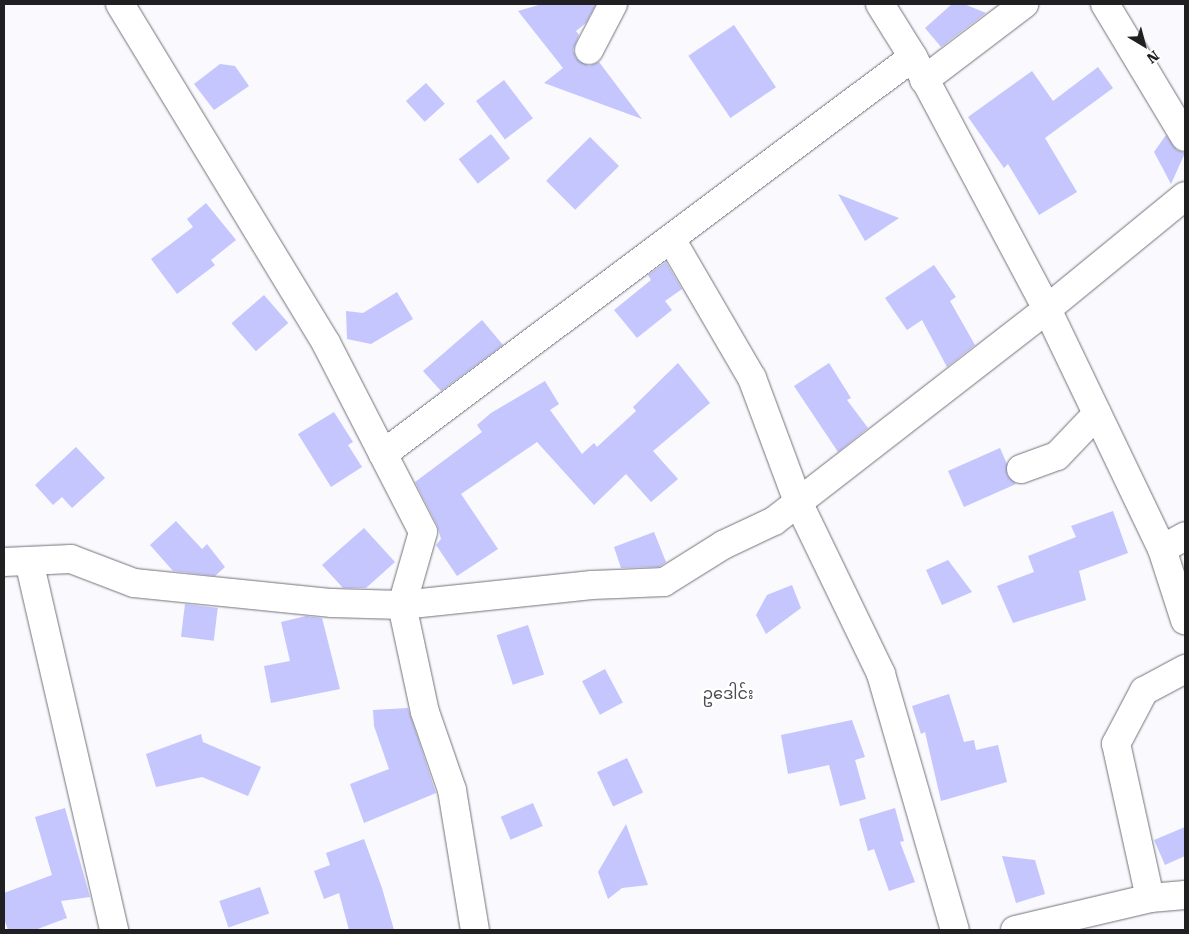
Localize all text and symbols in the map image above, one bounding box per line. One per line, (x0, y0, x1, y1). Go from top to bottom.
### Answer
north arrow (1119, 20, 1169, 70)
text: N (1144, 47, 1162, 67)
district label: ဥဒေါင်း (703, 684, 753, 704)

